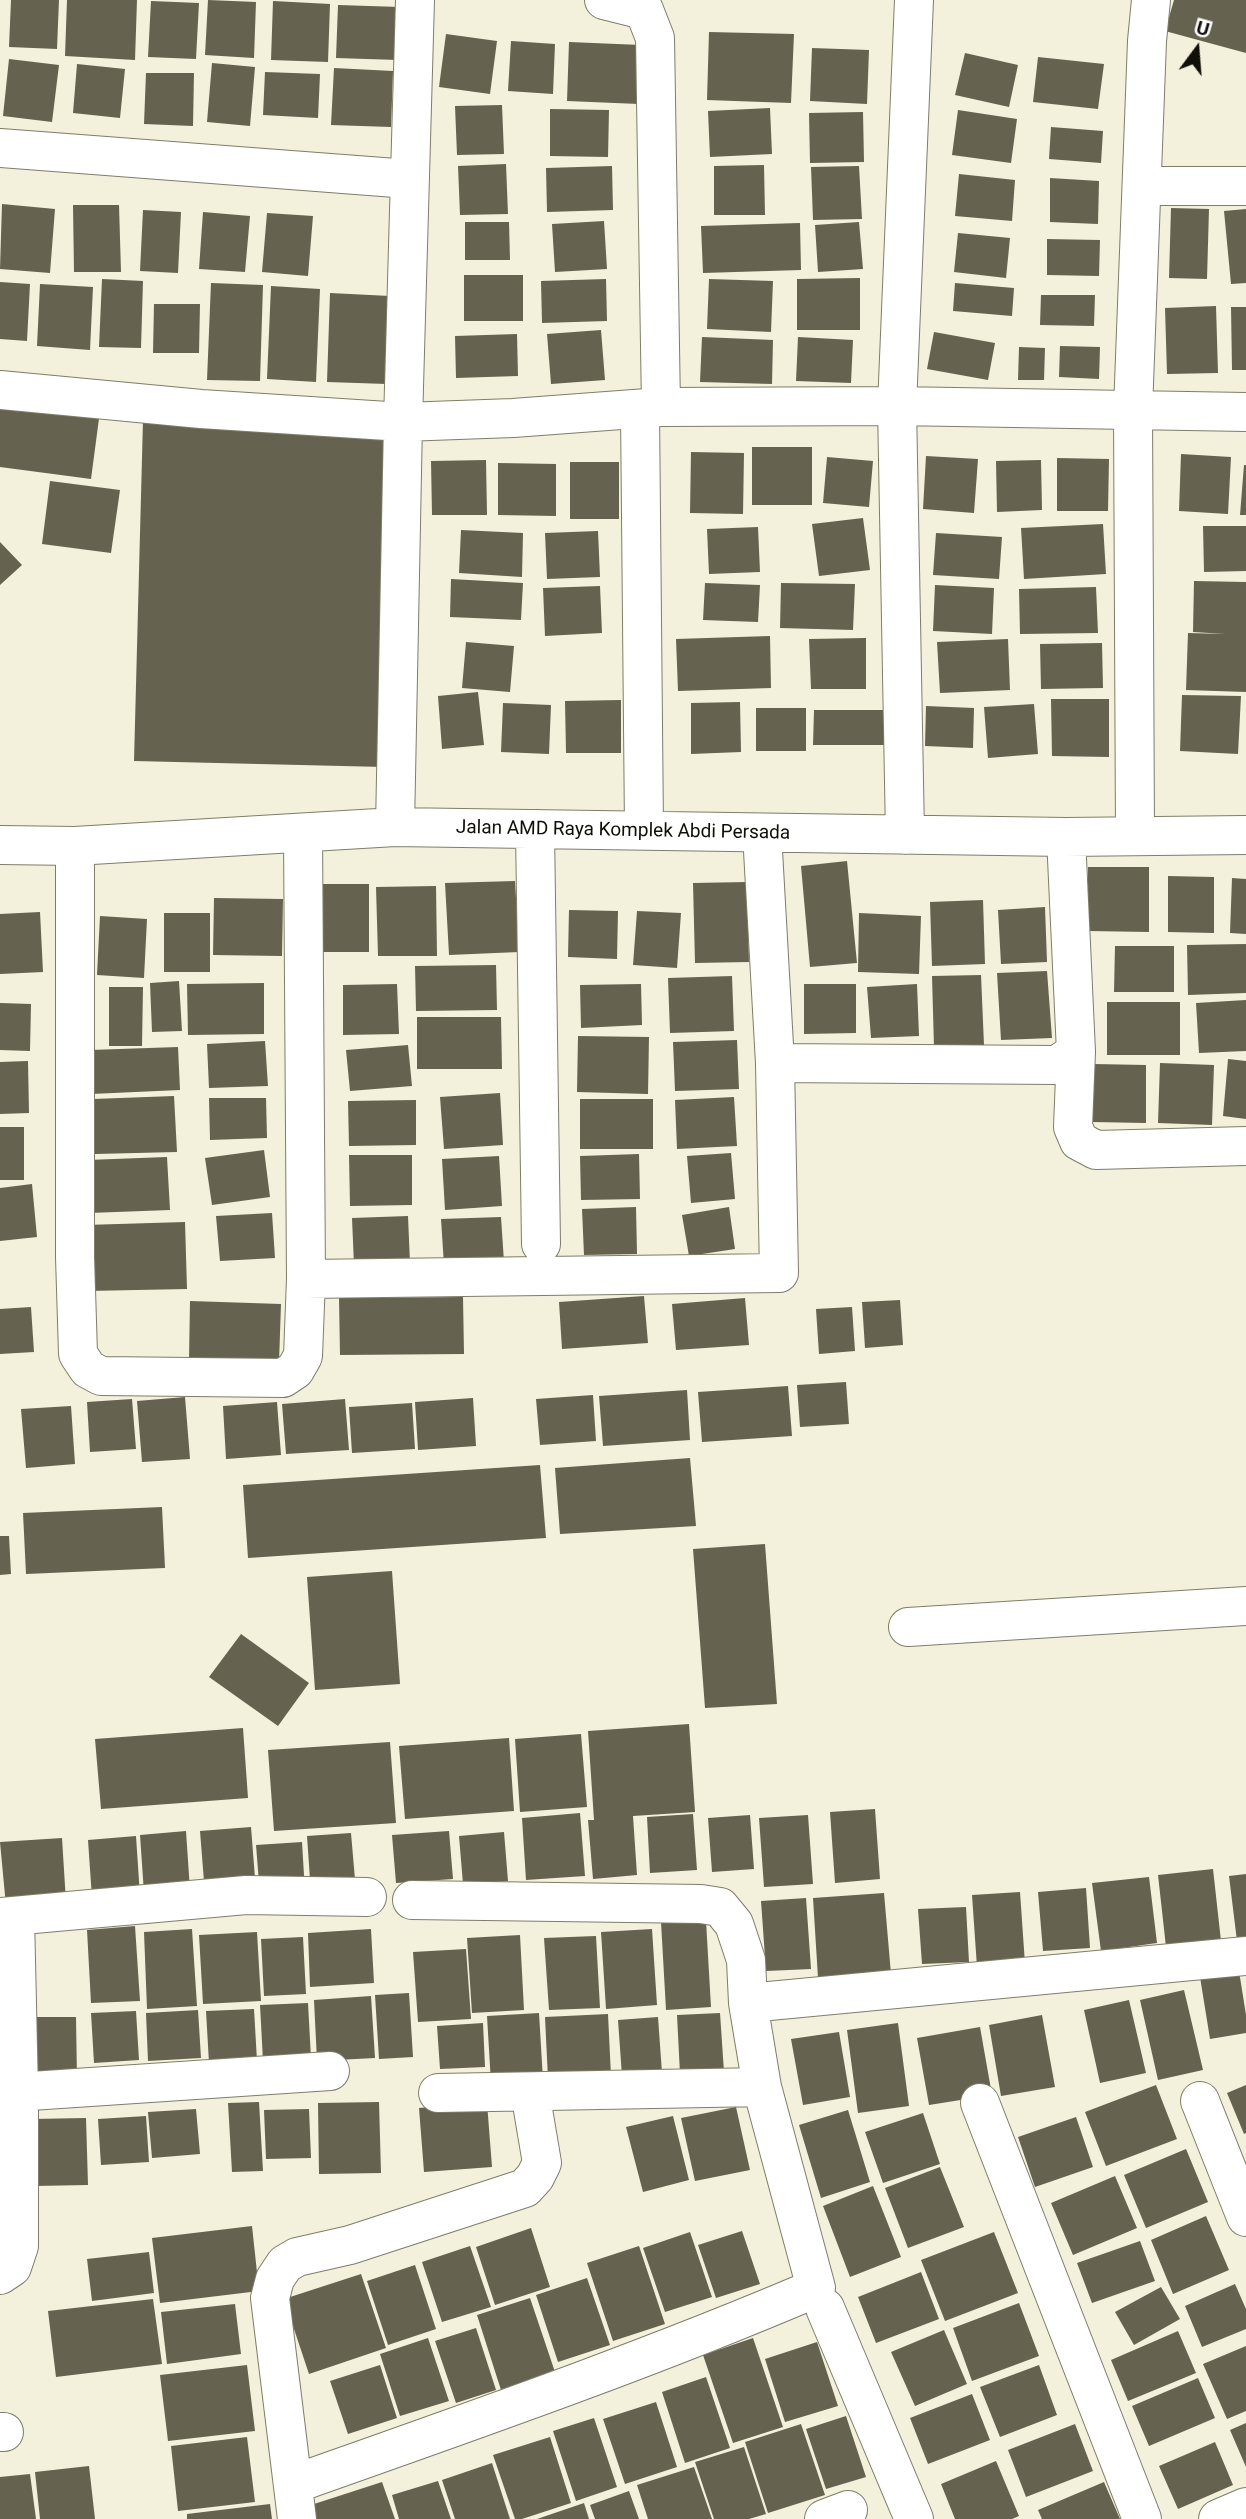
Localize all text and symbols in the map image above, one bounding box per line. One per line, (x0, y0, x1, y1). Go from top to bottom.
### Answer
north arrow (1162, 14, 1232, 84)
text: U (1194, 16, 1212, 41)
street label: Jalan AMD Raya Komplek Abdi Persada (456, 817, 790, 845)

